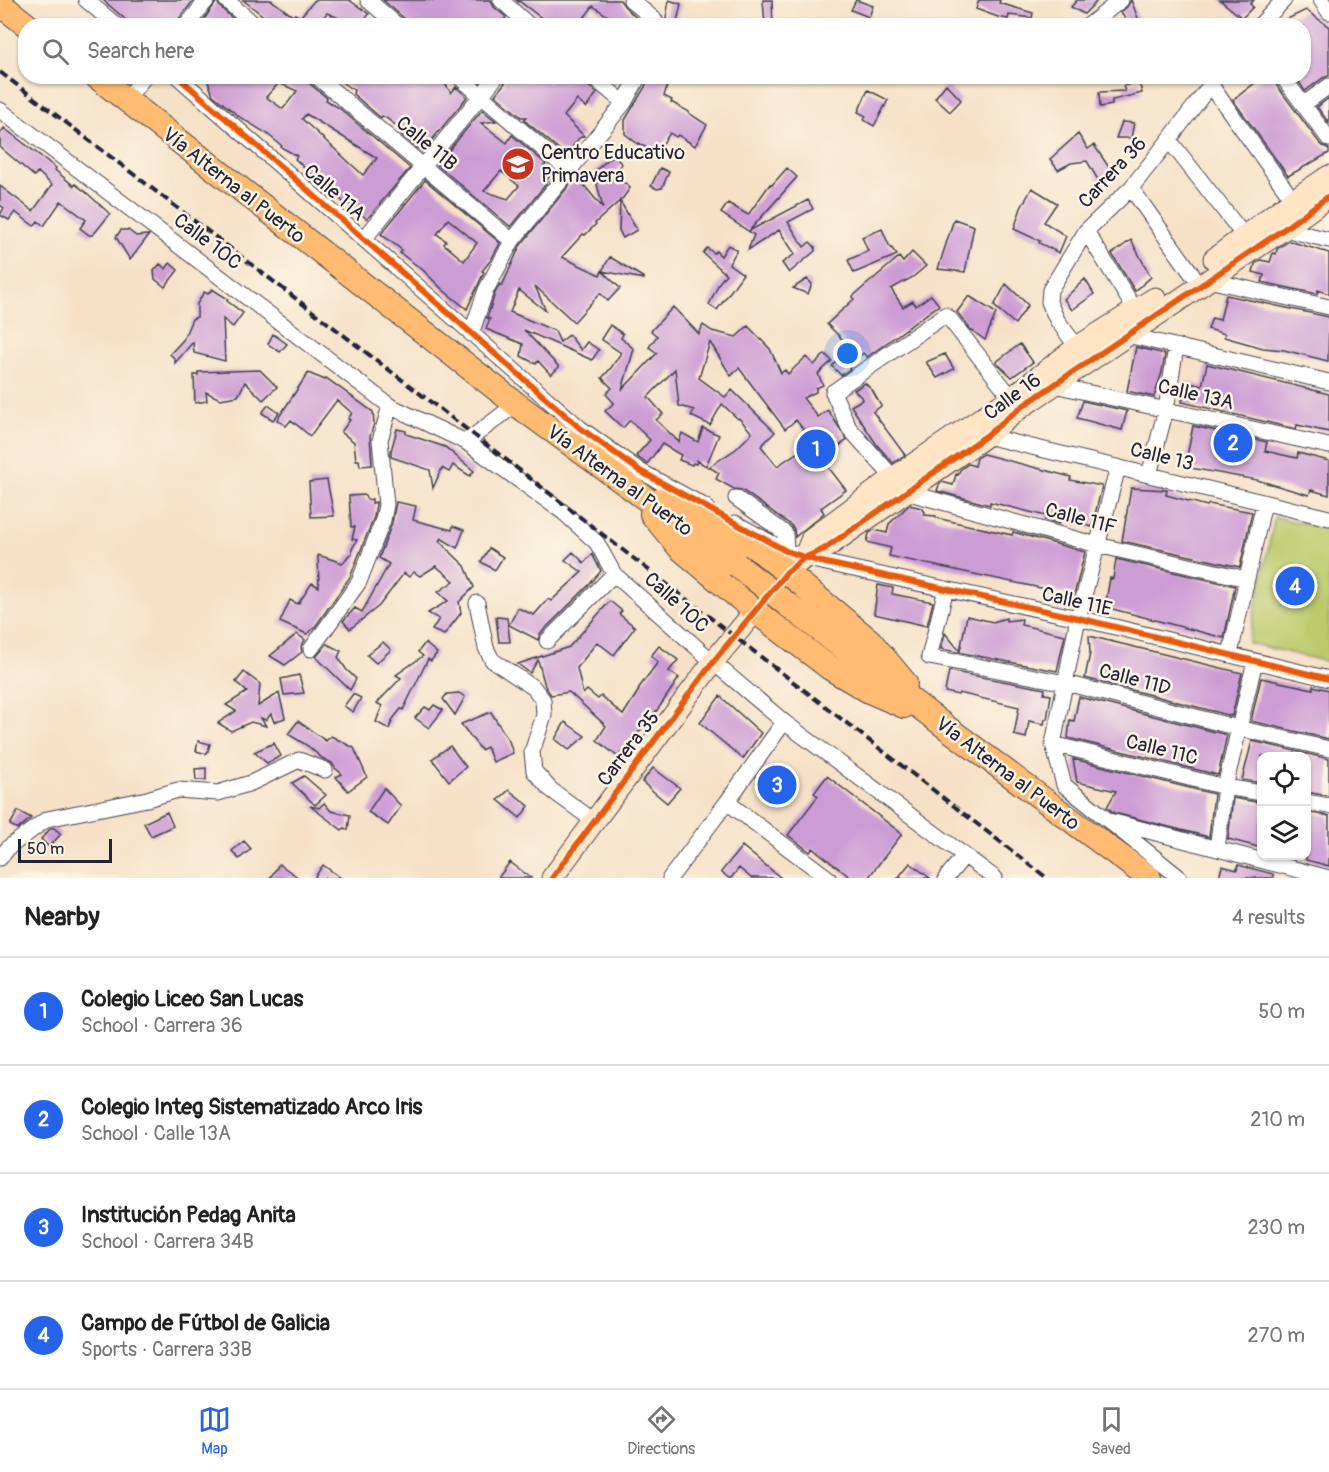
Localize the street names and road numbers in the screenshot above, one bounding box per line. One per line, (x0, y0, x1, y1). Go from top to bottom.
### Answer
street label: Calle 11B (391, 111, 462, 176)
street label: Vía Alterna al Puerto (157, 122, 310, 249)
street label: Carrera 36 (1073, 131, 1152, 213)
street label: Calle 11A (299, 159, 371, 226)
street label: Calle 10C (169, 208, 247, 275)
street label: Calle 16 (979, 367, 1046, 426)
street label: Calle 13A (1155, 374, 1236, 415)
street label: Vía Alterna al Puerto (542, 419, 698, 542)
street label: Calle 13 (1128, 437, 1196, 476)
street label: Calle 11F (1042, 497, 1119, 540)
street label: Calle 10C (639, 567, 714, 638)
street label: Calle 11E (1039, 581, 1114, 622)
street label: Calle 11D (1096, 658, 1174, 701)
street label: Carrera 35 (592, 706, 665, 791)
street label: Vía Alterna al Puerto (931, 711, 1085, 836)
street label: Calle 11C (1123, 728, 1200, 770)

